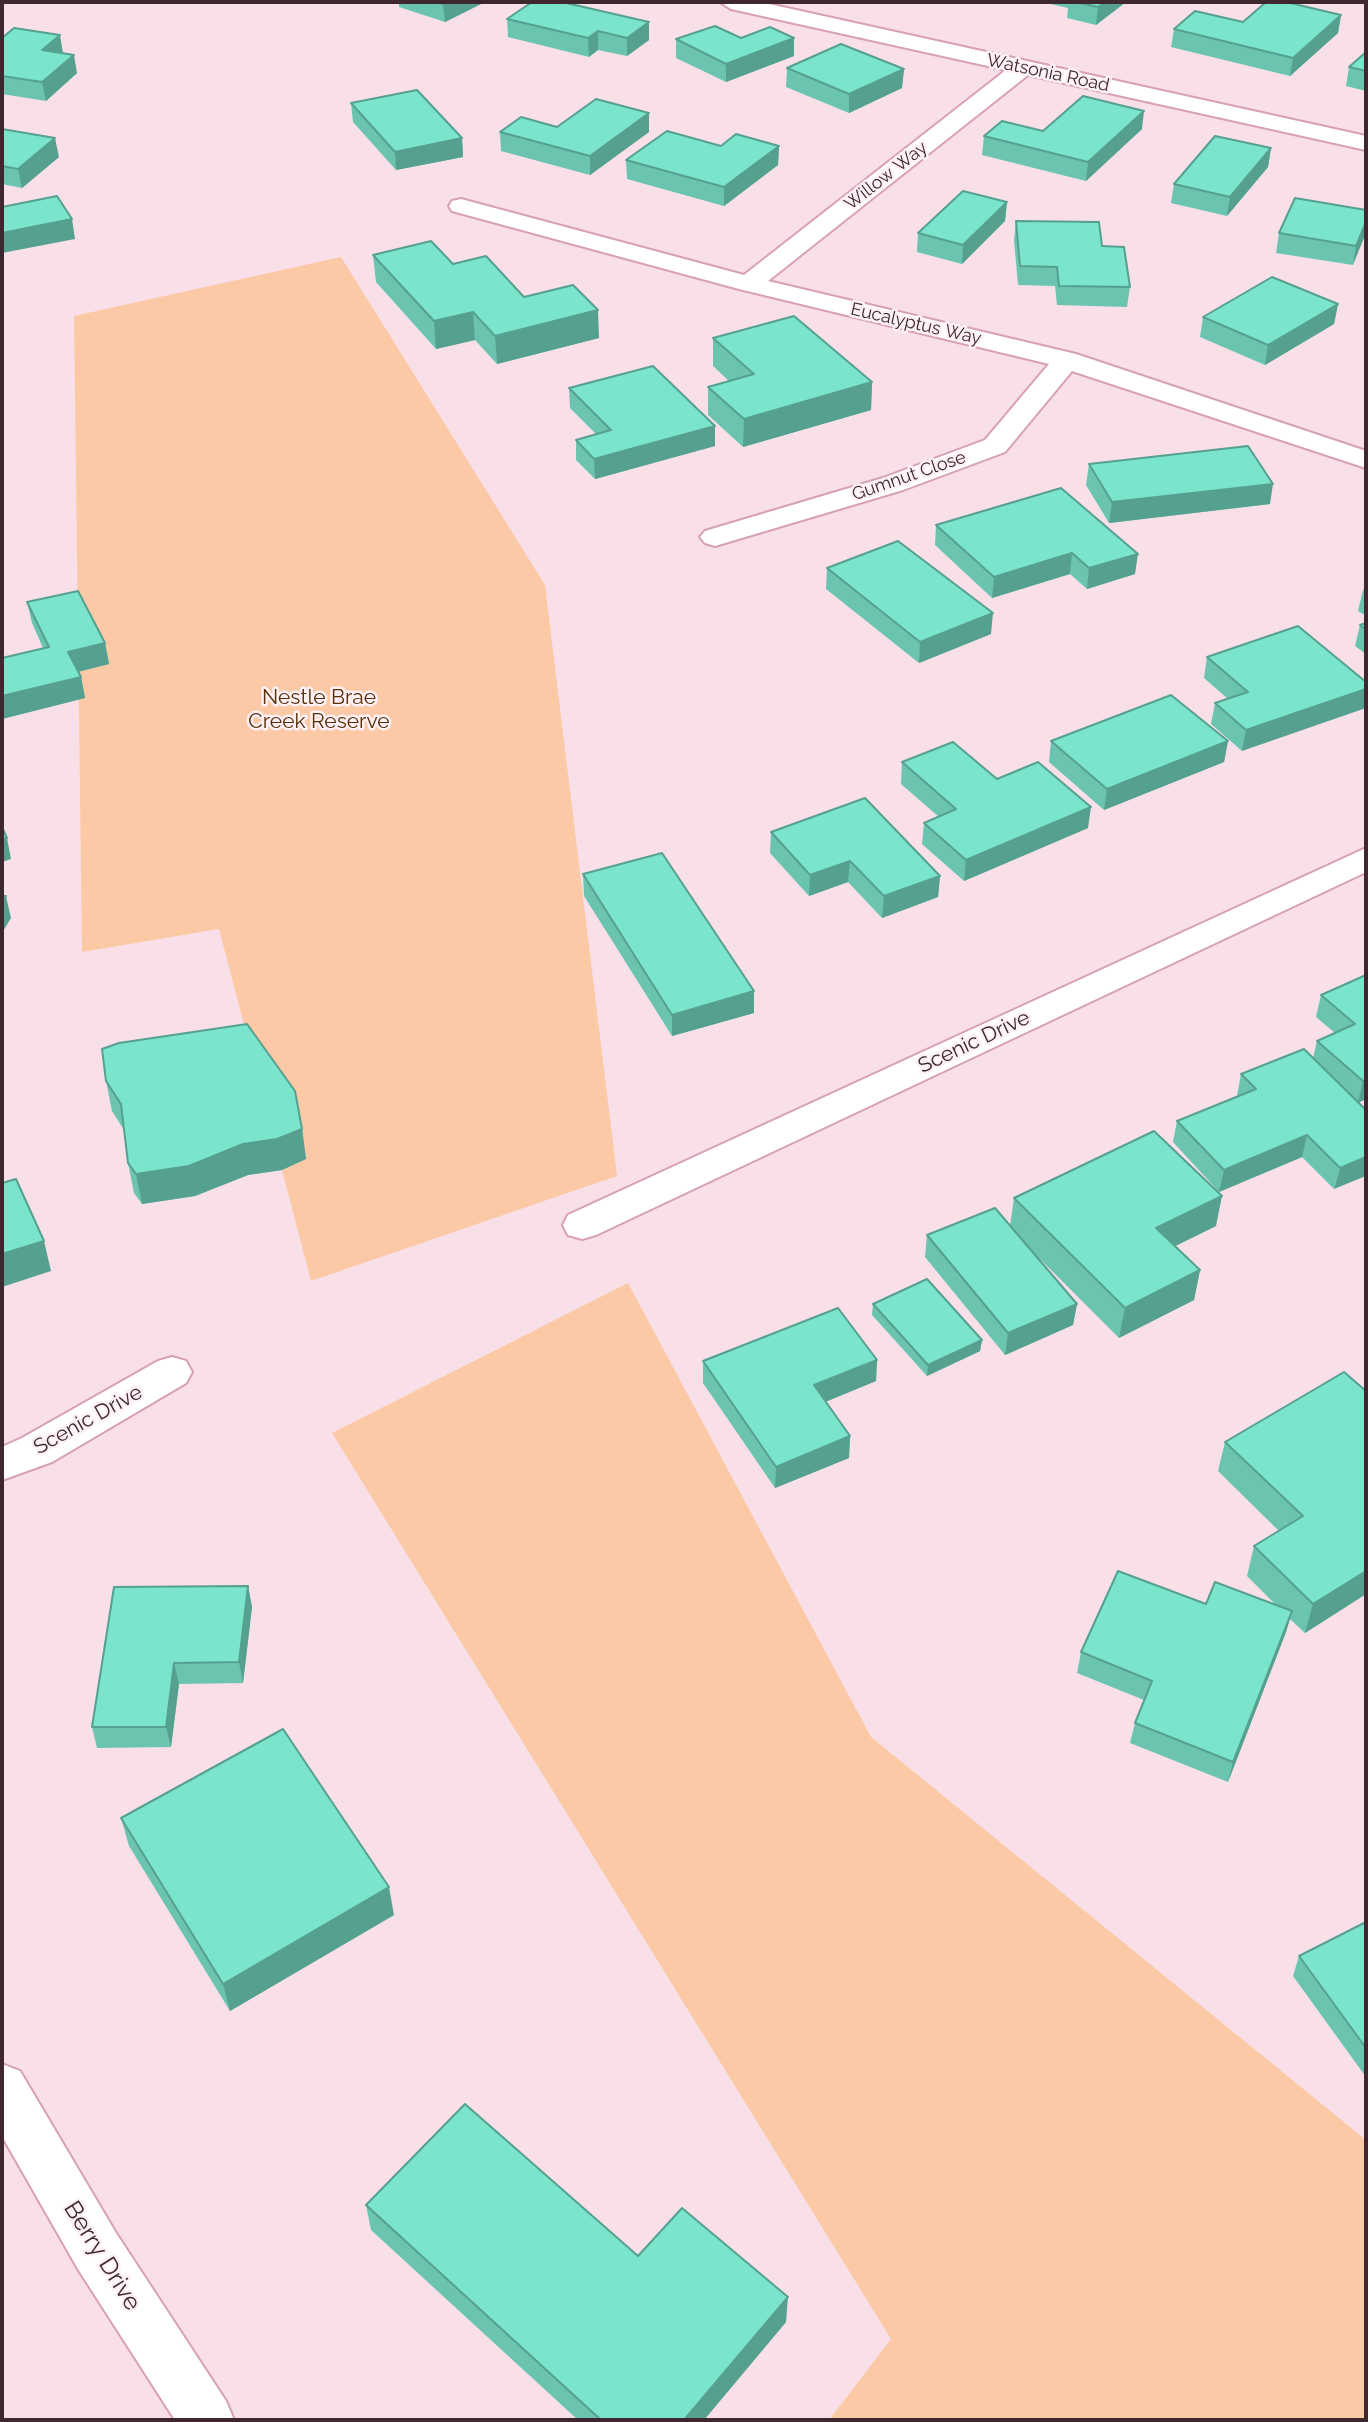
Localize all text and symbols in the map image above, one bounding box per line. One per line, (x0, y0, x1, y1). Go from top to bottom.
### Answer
street label: Watsonia Road (985, 49, 1111, 97)
street label: Willow Way (840, 137, 932, 215)
street label: Eucalyptus Way (848, 298, 984, 350)
street label: Gumnut Close (849, 446, 969, 506)
park label: Nestle Brae Creek Reserve (248, 685, 390, 735)
street label: Scenic Drive (914, 1005, 1034, 1079)
street label: Scenic Drive (29, 1380, 147, 1460)
street label: Berry Drive (57, 2196, 147, 2316)

